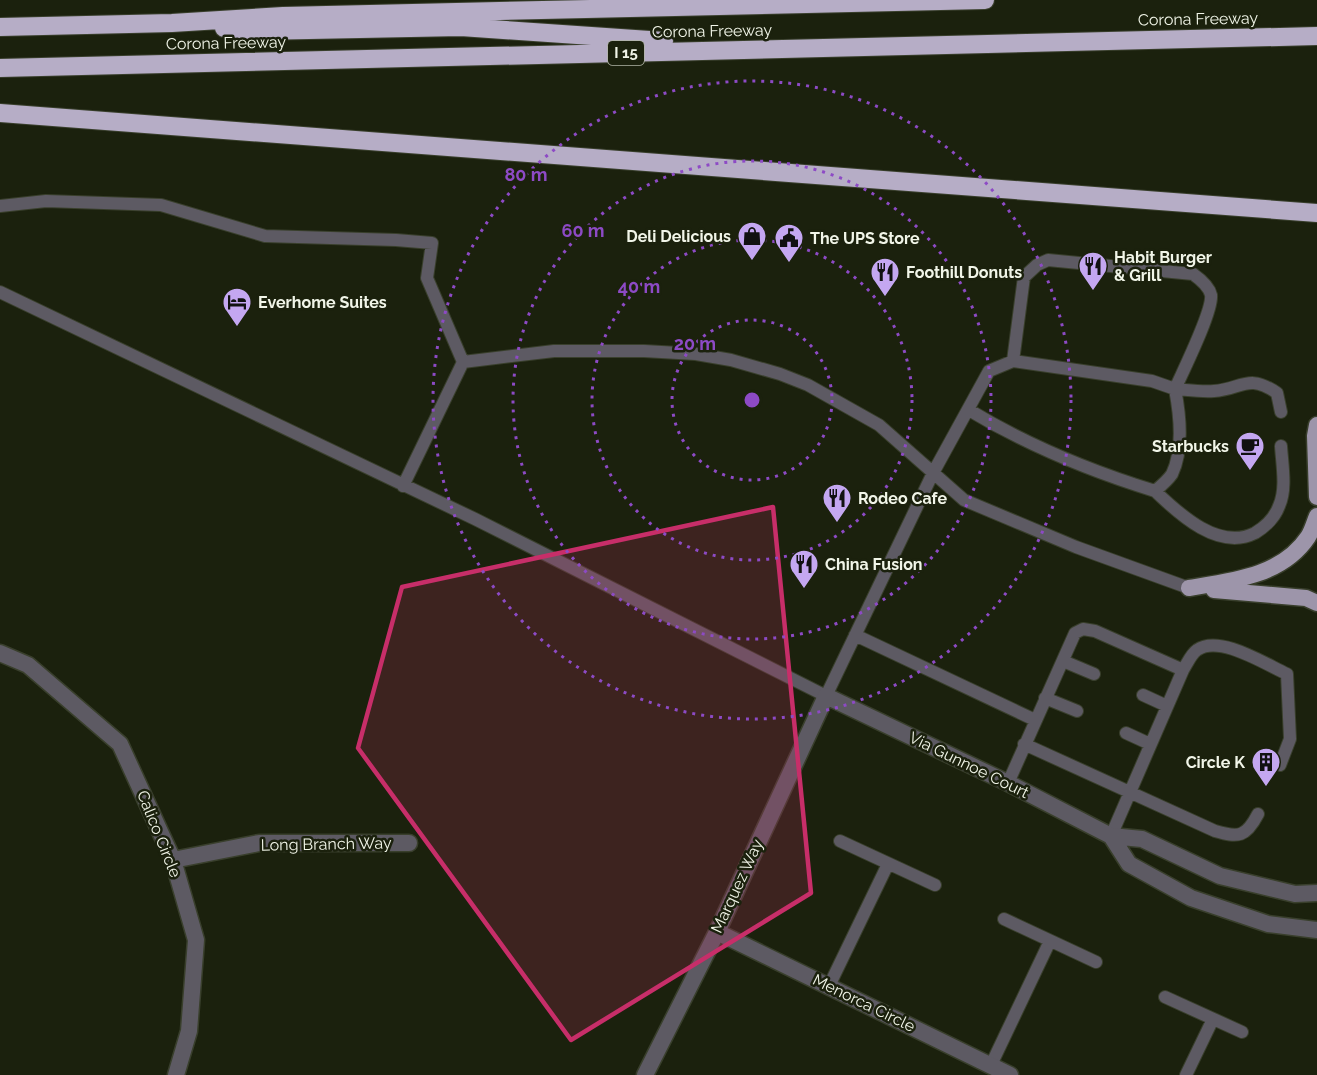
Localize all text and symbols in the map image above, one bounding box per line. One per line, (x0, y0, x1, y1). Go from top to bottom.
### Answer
street label: Corona Freeway (1138, 8, 1259, 30)
street label: Corona Freeway (652, 20, 773, 42)
street label: Corona Freeway (166, 32, 287, 54)
road number: I 15 (608, 41, 644, 65)
text: 80 m (504, 164, 548, 185)
text: 60 m (561, 220, 605, 241)
shop icon: Deli Delicious (736, 220, 768, 262)
public building icon: The UPS Store (773, 222, 805, 264)
place label: Deli Delicious (626, 227, 731, 246)
place label: The UPS Store (810, 229, 920, 248)
place label: Habit Burger & Grill (1114, 248, 1212, 285)
restaurant icon: Habit Burger & Grill (1077, 250, 1109, 292)
restaurant icon: Foothill Donuts (869, 256, 901, 298)
place label: Foothill Donuts (906, 263, 1022, 282)
text: 40 m (618, 276, 660, 297)
hotel icon: Everhome Suites (221, 286, 253, 328)
place label: Everhome Suites (258, 293, 387, 312)
text: 20 m (674, 333, 716, 354)
centre of rings (742, 390, 762, 410)
cafe icon: Starbucks (1234, 430, 1266, 472)
place label: Starbucks (1152, 437, 1229, 456)
restaurant icon: Rodeo Cafe (821, 482, 853, 524)
place label: Rodeo Cafe (858, 489, 947, 508)
restaurant icon: China Fusion (788, 548, 820, 590)
place label: China Fusion (825, 555, 923, 574)
street label: Via Gunnoe Court (906, 728, 1032, 802)
building icon: Circle K (1250, 746, 1282, 788)
place label: Circle K (1186, 753, 1245, 772)
street label: Calico Circle (133, 788, 185, 880)
street label: Long Branch Way (260, 833, 392, 855)
street label: Marquez Way (707, 836, 767, 936)
street label: Menorca Circle (810, 970, 918, 1036)

